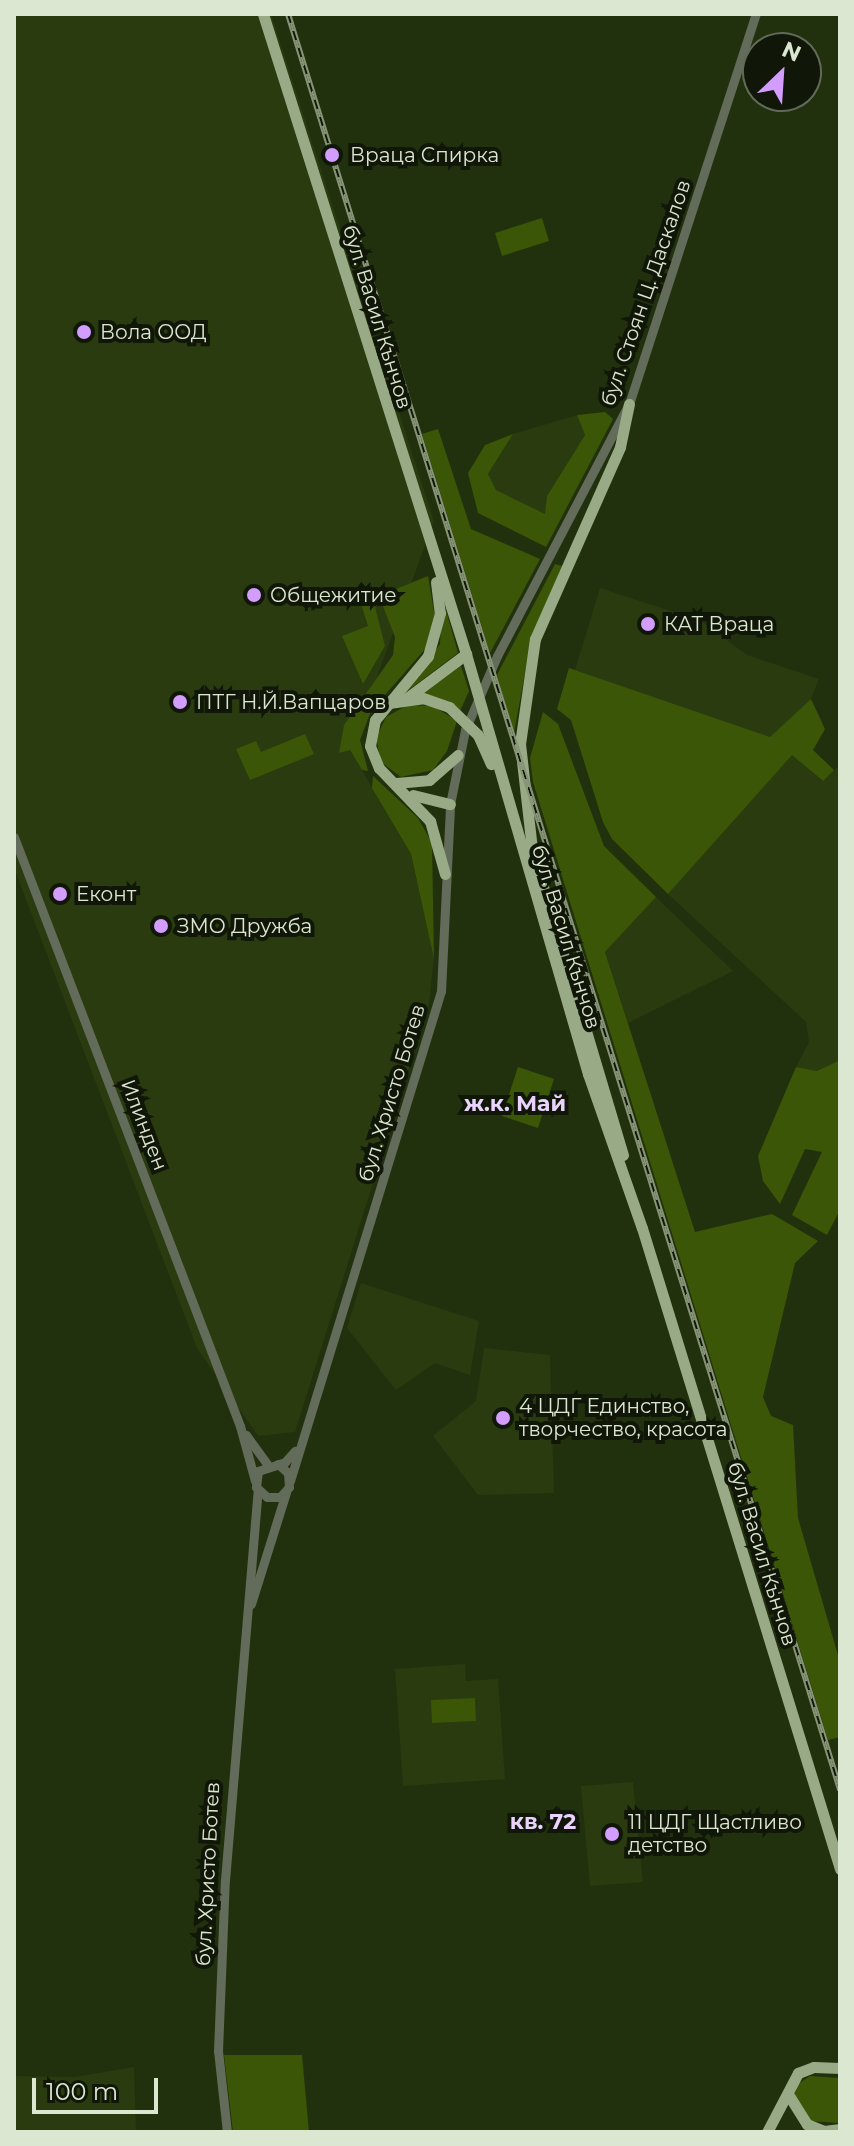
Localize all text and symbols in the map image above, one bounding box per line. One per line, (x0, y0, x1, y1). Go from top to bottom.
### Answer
north arrow (742, 32, 822, 112)
text: N (778, 36, 805, 68)
place label: Враца Спирка (350, 143, 499, 167)
marker: Враца Спирка (321, 144, 343, 166)
street label: бул. Стоян Ц. Даскалов (596, 177, 696, 409)
street label: бул. Васил Кънчов (338, 222, 416, 412)
place label: Вола ООД (100, 320, 207, 344)
marker: Вола ООД (75, 323, 93, 341)
place label: Общежитие (270, 583, 397, 607)
marker: Общежитие (245, 586, 263, 604)
place label: КАТ Враца (664, 612, 774, 636)
marker: КАТ Враца (639, 615, 657, 633)
place label: ПТГ Н.Й.Вапцаров (196, 690, 386, 714)
marker: ПТГ Н.Й.Вапцаров (171, 693, 189, 711)
street label: бул. Васил Кънчов (527, 842, 605, 1032)
place label: Еконт (76, 882, 136, 906)
marker: Еконт (51, 885, 69, 903)
place label: ЗМО Дружба (177, 914, 312, 938)
marker: ЗМО Дружба (152, 917, 170, 935)
street label: бул. Христо Ботев (354, 1001, 430, 1185)
street label: Илинден (116, 1076, 172, 1174)
district label: ж.к. Май (464, 1091, 566, 1117)
place label: 4 ЦДГ Единство, творчество, красота (519, 1394, 727, 1441)
marker: 4 ЦДГ Единство, творчество, красота (494, 1409, 512, 1427)
street label: бул. Васил Кънчов (723, 1459, 801, 1649)
street label: бул. Христо Ботев (191, 1781, 225, 1967)
district label: кв. 72 (510, 1809, 576, 1835)
place label: 11 ЦДГ Щастливо детство (628, 1810, 802, 1857)
marker: 11 ЦДГ Щастливо детство (603, 1825, 621, 1843)
scale bar (36, 2062, 162, 2112)
text: 100 m (46, 2077, 118, 2106)

